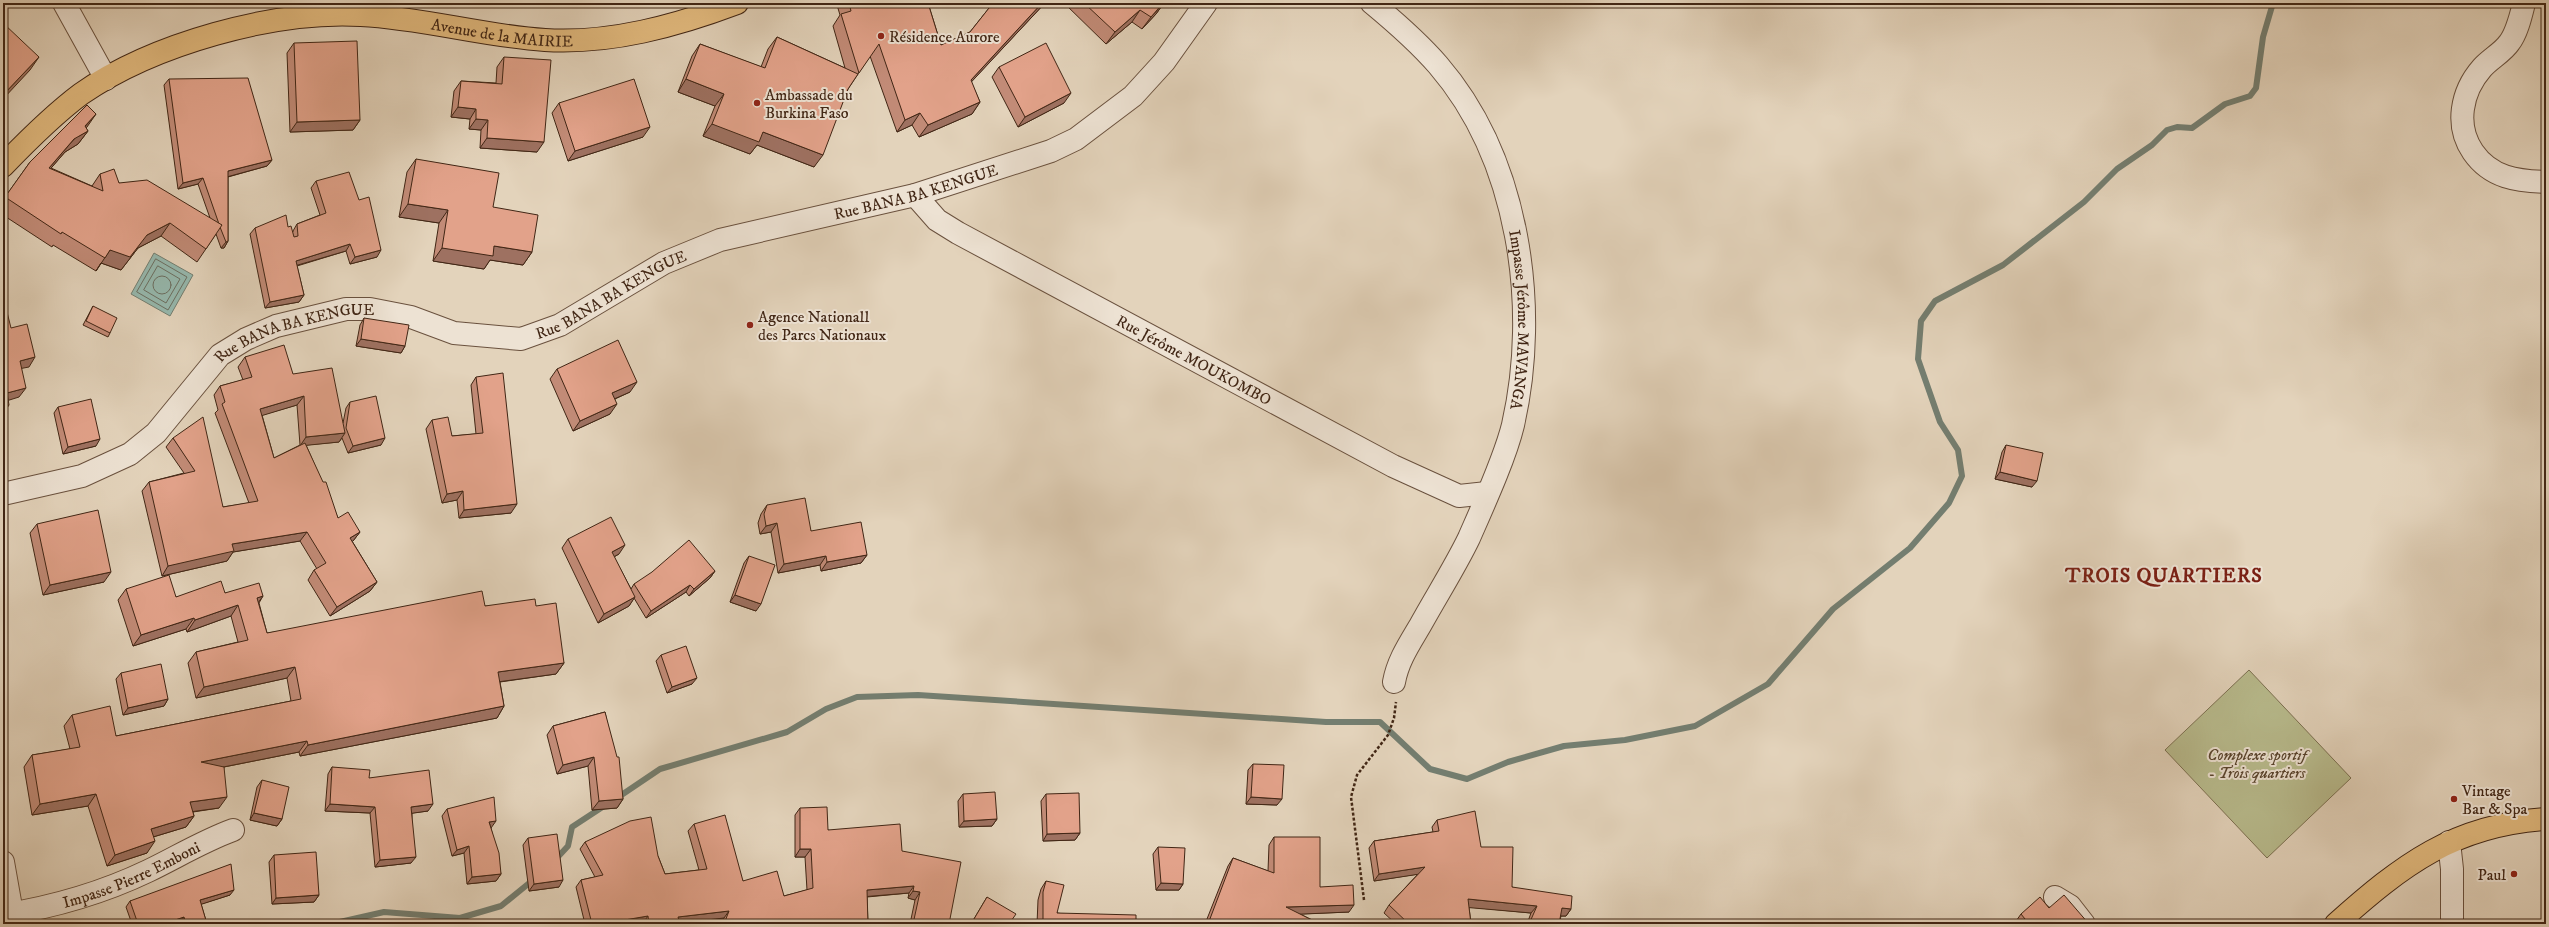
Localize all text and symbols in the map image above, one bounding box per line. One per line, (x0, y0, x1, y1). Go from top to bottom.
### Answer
street label: Avenue de la MAIRIE (430, 15, 573, 52)
place label: Résidence Aurore (889, 27, 1000, 47)
marker: Résidence Aurore (876, 31, 886, 41)
place label: Ambassade du Burkina Faso (765, 85, 853, 123)
marker: Ambassade du Burkina Faso (752, 98, 762, 108)
street label: Rue BANA BA KENGUE (832, 160, 1000, 224)
street label: Impasse Jérôme MAVANGA (1504, 228, 1533, 412)
street label: Rue BANA BA KENGUE (533, 246, 689, 344)
street label: Rue BANA BA KENGUE (209, 299, 374, 366)
place label: Agence Nationall des Parcs Nationaux (758, 307, 886, 345)
street label: Rue Jérôme MOUKOMBO (1113, 311, 1275, 410)
marker: Agence Nationall des Parcs Nationaux (745, 320, 755, 330)
district label: TROIS QUARTIERS (2064, 564, 2263, 589)
park label: Complexe sportif - Trois quartiers (2207, 745, 2311, 783)
place label: Vintage Bar & Spa (2461, 781, 2527, 819)
marker: Vintage Bar & Spa (2449, 794, 2459, 804)
street label: Impasse Pierre Emboni (61, 837, 203, 913)
place label: Paul (2477, 865, 2506, 885)
marker: Paul (2509, 869, 2519, 879)

